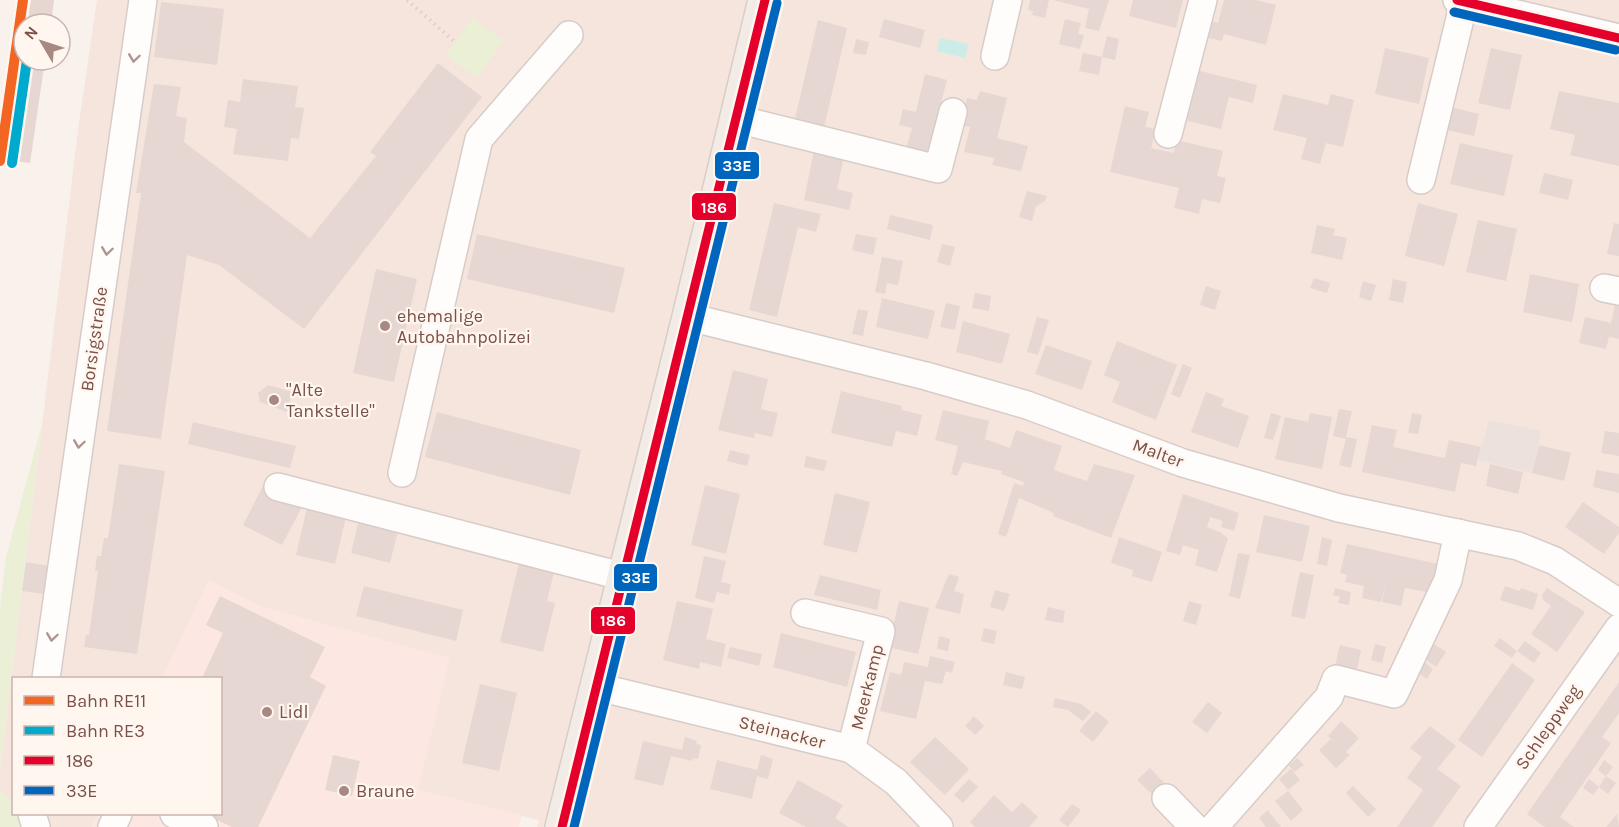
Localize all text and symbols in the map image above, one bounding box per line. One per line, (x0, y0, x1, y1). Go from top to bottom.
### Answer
north arrow (12, 12, 72, 72)
text: N (20, 22, 42, 43)
one-way arrow (129, 53, 141, 63)
line badge: 33E (714, 151, 760, 180)
text: 33E (722, 156, 752, 175)
line badge: 186 (691, 192, 737, 221)
text: 186 (701, 198, 727, 217)
one-way arrow (101, 246, 113, 256)
street label: Borsigstraße (76, 285, 112, 393)
place label: ehemalige Autobahnpolizei (397, 305, 531, 348)
marker: ehemalige Autobahnpolizei (378, 319, 392, 333)
place label: "Alte Tankstelle" (286, 379, 375, 422)
marker: "Alte Tankstelle" (267, 393, 281, 407)
street label: Malter (1129, 434, 1187, 473)
one-way arrow (74, 439, 86, 449)
line badge: 33E (613, 563, 658, 592)
text: 33E (621, 568, 651, 587)
line badge: 186 (590, 606, 636, 635)
text: 186 (600, 611, 626, 630)
one-way arrow (46, 632, 58, 642)
street label: Meerkamp (846, 642, 888, 732)
legend (12, 677, 222, 815)
street label: Schleppweg (1511, 680, 1585, 774)
text: Bahn RE11 (66, 690, 146, 712)
place label: Lidl (279, 701, 308, 723)
marker: Lidl (260, 705, 274, 719)
street label: Steinacker (737, 711, 828, 753)
text: Bahn RE3 (66, 720, 145, 742)
text: 186 (66, 750, 93, 772)
text: 33E (66, 780, 97, 802)
place label: Braune (356, 780, 415, 802)
marker: Braune (337, 784, 351, 798)

